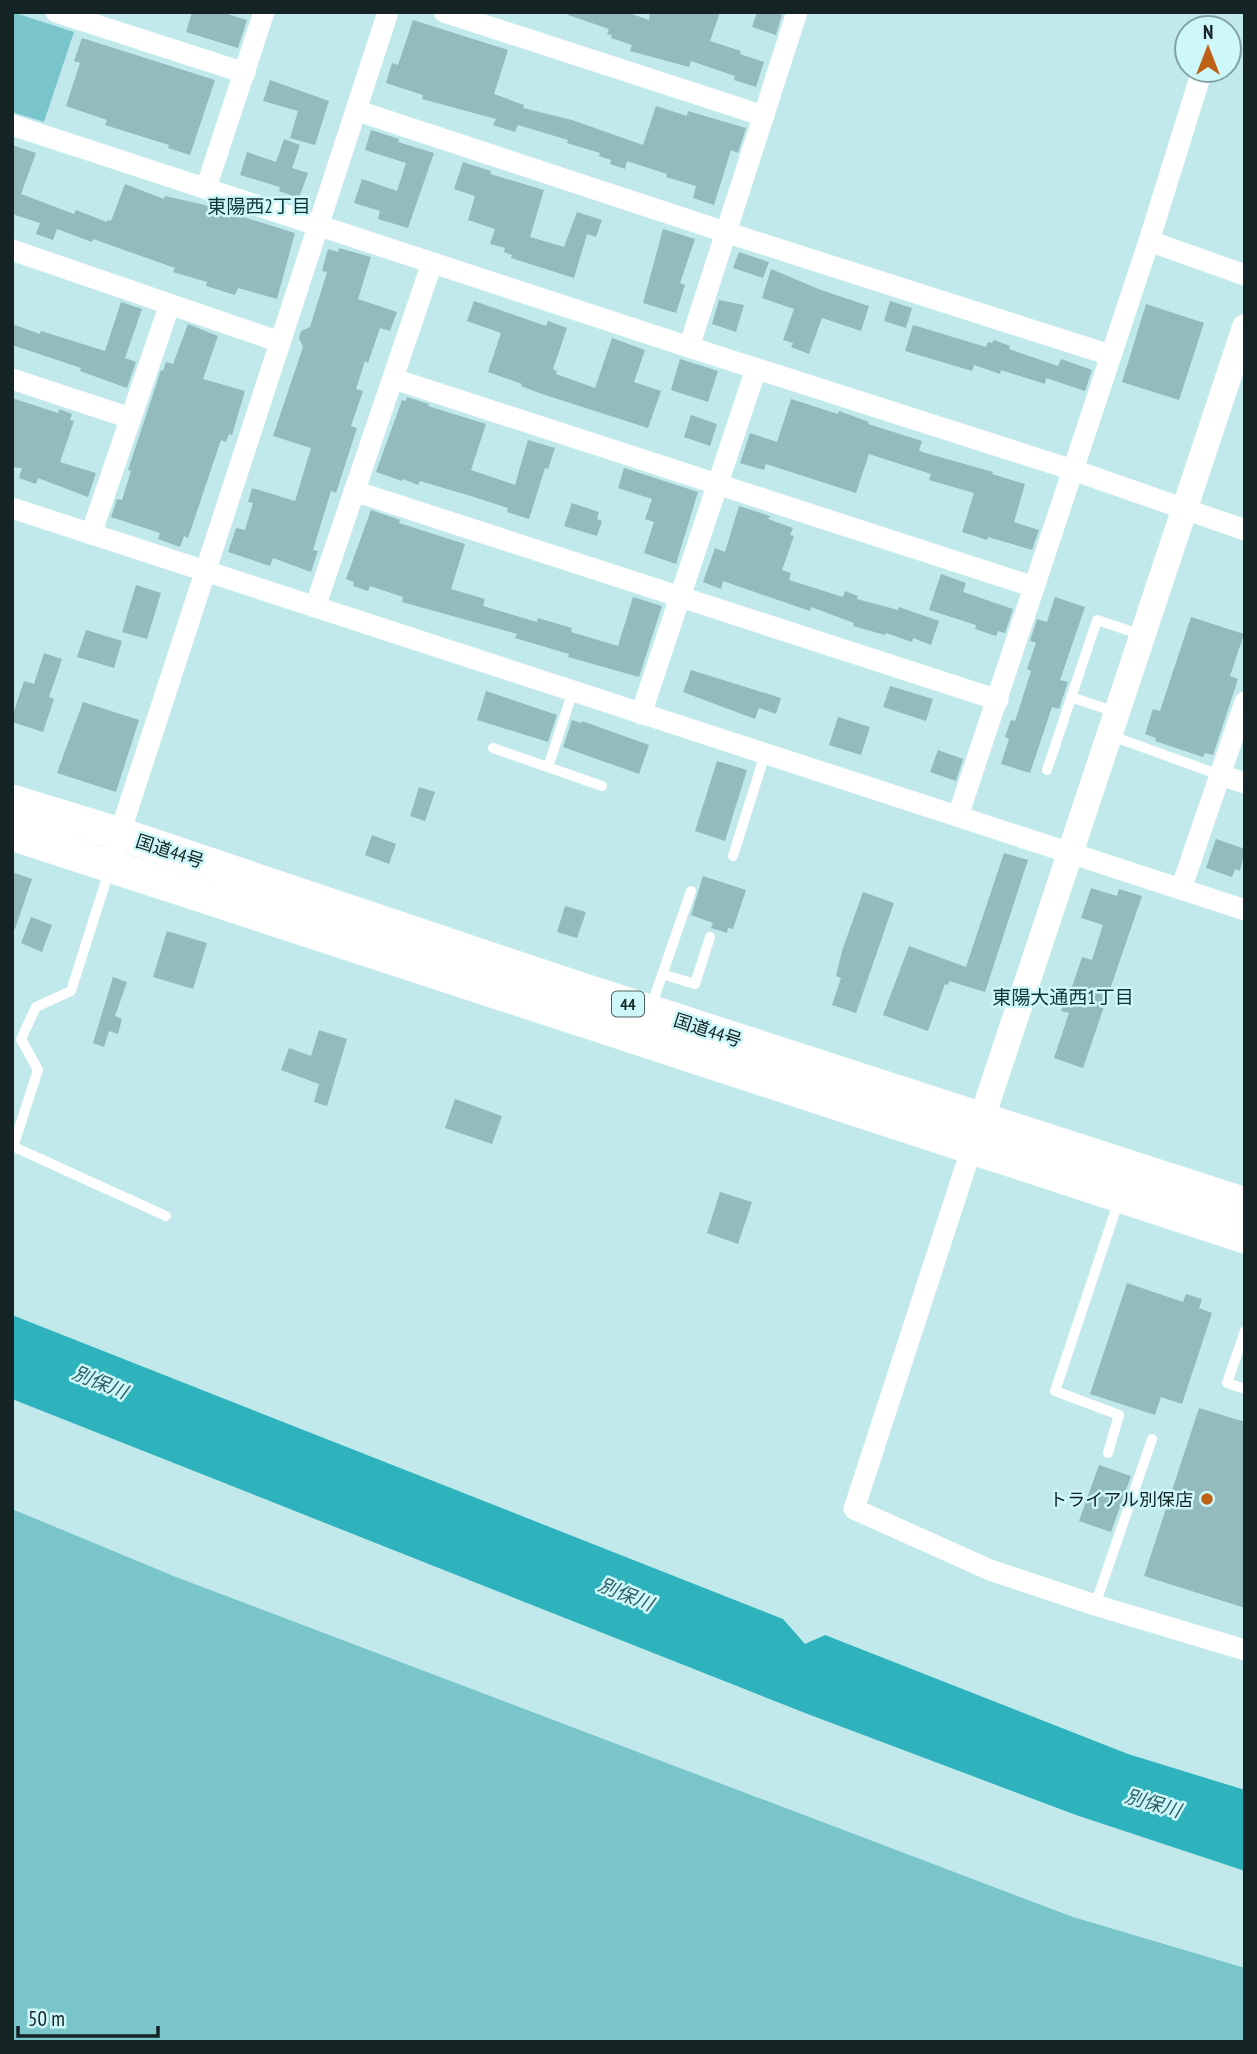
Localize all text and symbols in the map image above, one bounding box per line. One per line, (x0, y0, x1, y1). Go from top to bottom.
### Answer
north arrow (1173, 14, 1243, 84)
text: N (1203, 20, 1213, 44)
district label: 東陽西2丁目 (207, 194, 311, 218)
street label: 国道44号 (133, 829, 207, 873)
district label: 東陽大通西1丁目 (992, 985, 1134, 1009)
road number: 44 (612, 992, 644, 1016)
street label: 国道44号 (671, 1008, 745, 1052)
water label: 別保川 (69, 1360, 133, 1405)
place label: トライアル別保店 (1049, 1488, 1193, 1511)
marker: トライアル別保店 (1199, 1491, 1215, 1507)
water label: 別保川 (595, 1572, 659, 1617)
water label: 別保川 (1122, 1784, 1186, 1823)
scale bar (18, 1994, 158, 2038)
text: 50 m (28, 2005, 65, 2032)

